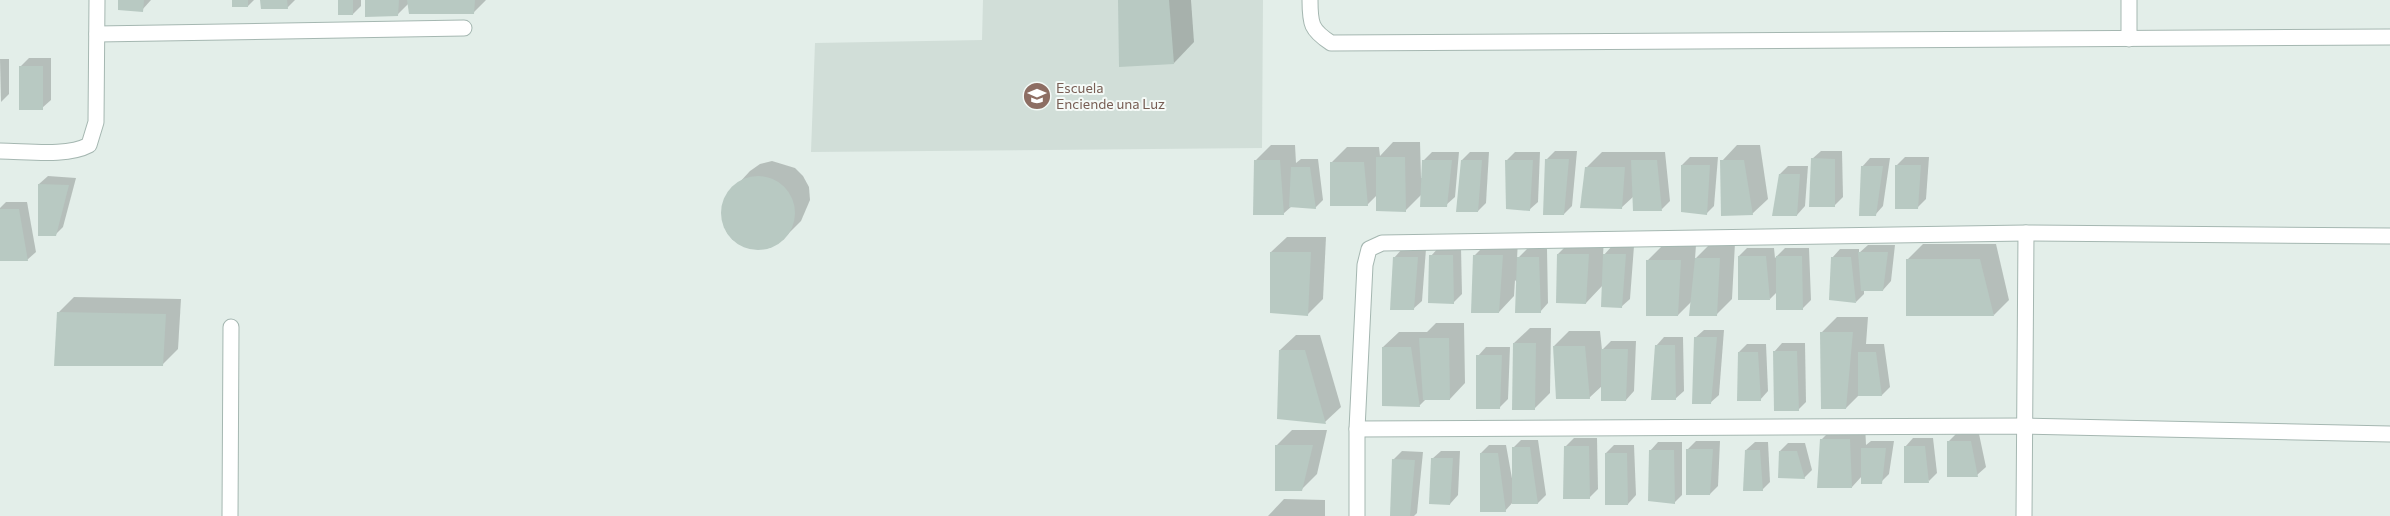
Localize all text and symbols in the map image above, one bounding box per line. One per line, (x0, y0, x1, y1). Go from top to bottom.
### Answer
place label: Escuela Enciende una Luz (1056, 79, 1165, 112)
school or university icon: Escuela Enciende una Luz (1022, 81, 1052, 111)

